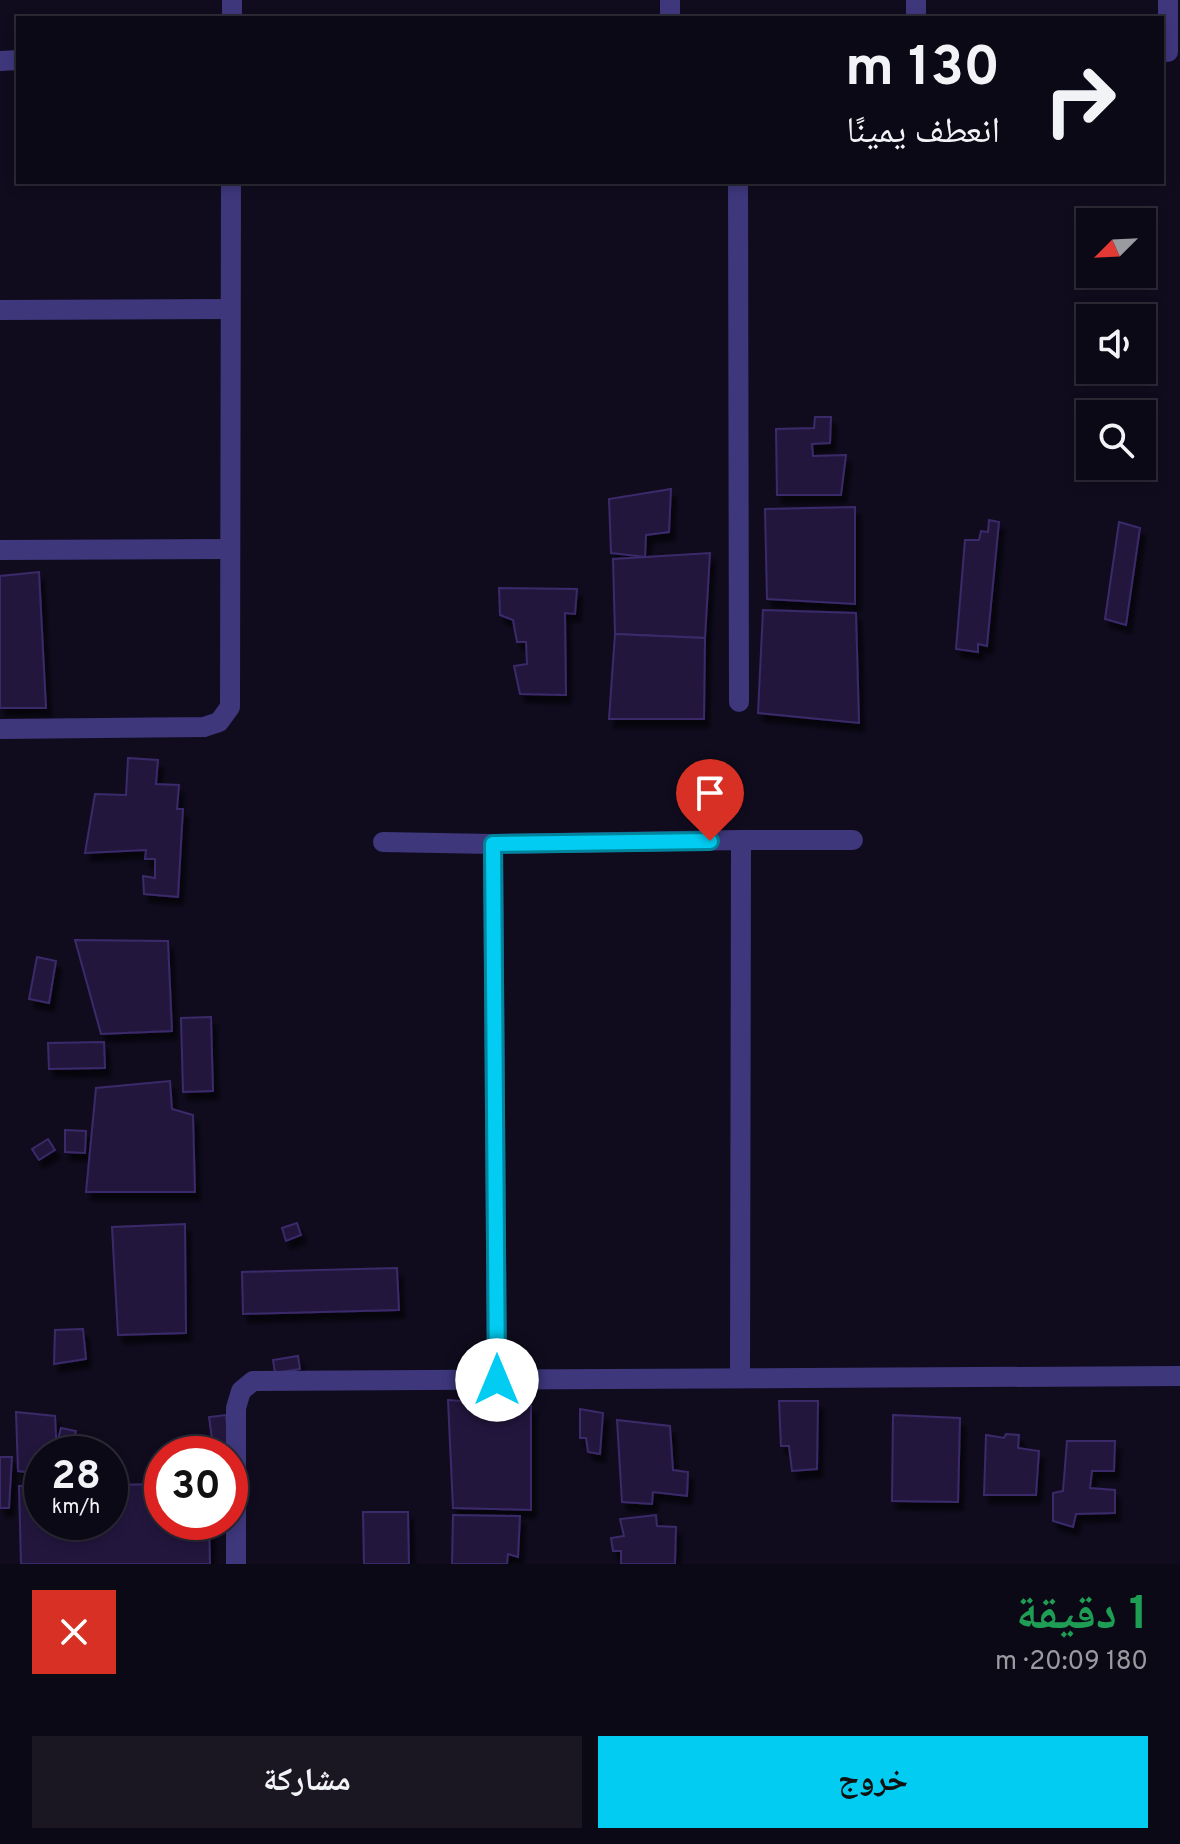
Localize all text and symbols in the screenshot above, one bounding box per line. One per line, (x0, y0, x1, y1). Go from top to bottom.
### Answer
text: 130 m (845, 35, 1000, 105)
icon: right (1028, 48, 1132, 152)
text: انعطف يمينًا (846, 110, 1000, 156)
north arrow (1076, 208, 1156, 288)
map controls (1076, 208, 1156, 480)
button: sound (1076, 304, 1156, 384)
button: search (1076, 400, 1156, 480)
pin (676, 759, 744, 841)
icon: arrive (688, 771, 732, 815)
position arrow (455, 1338, 539, 1422)
speed limit sign: 30 (144, 1436, 248, 1540)
text: 28 (51, 1453, 101, 1503)
text: km/h (52, 1495, 100, 1521)
text: 1 دقيقة (1016, 1586, 1148, 1646)
button: close (32, 1590, 116, 1674)
text: 180 m · 20:09 (995, 1646, 1148, 1679)
button: مشاركة (32, 1736, 582, 1828)
button: خروج (598, 1736, 1148, 1828)

